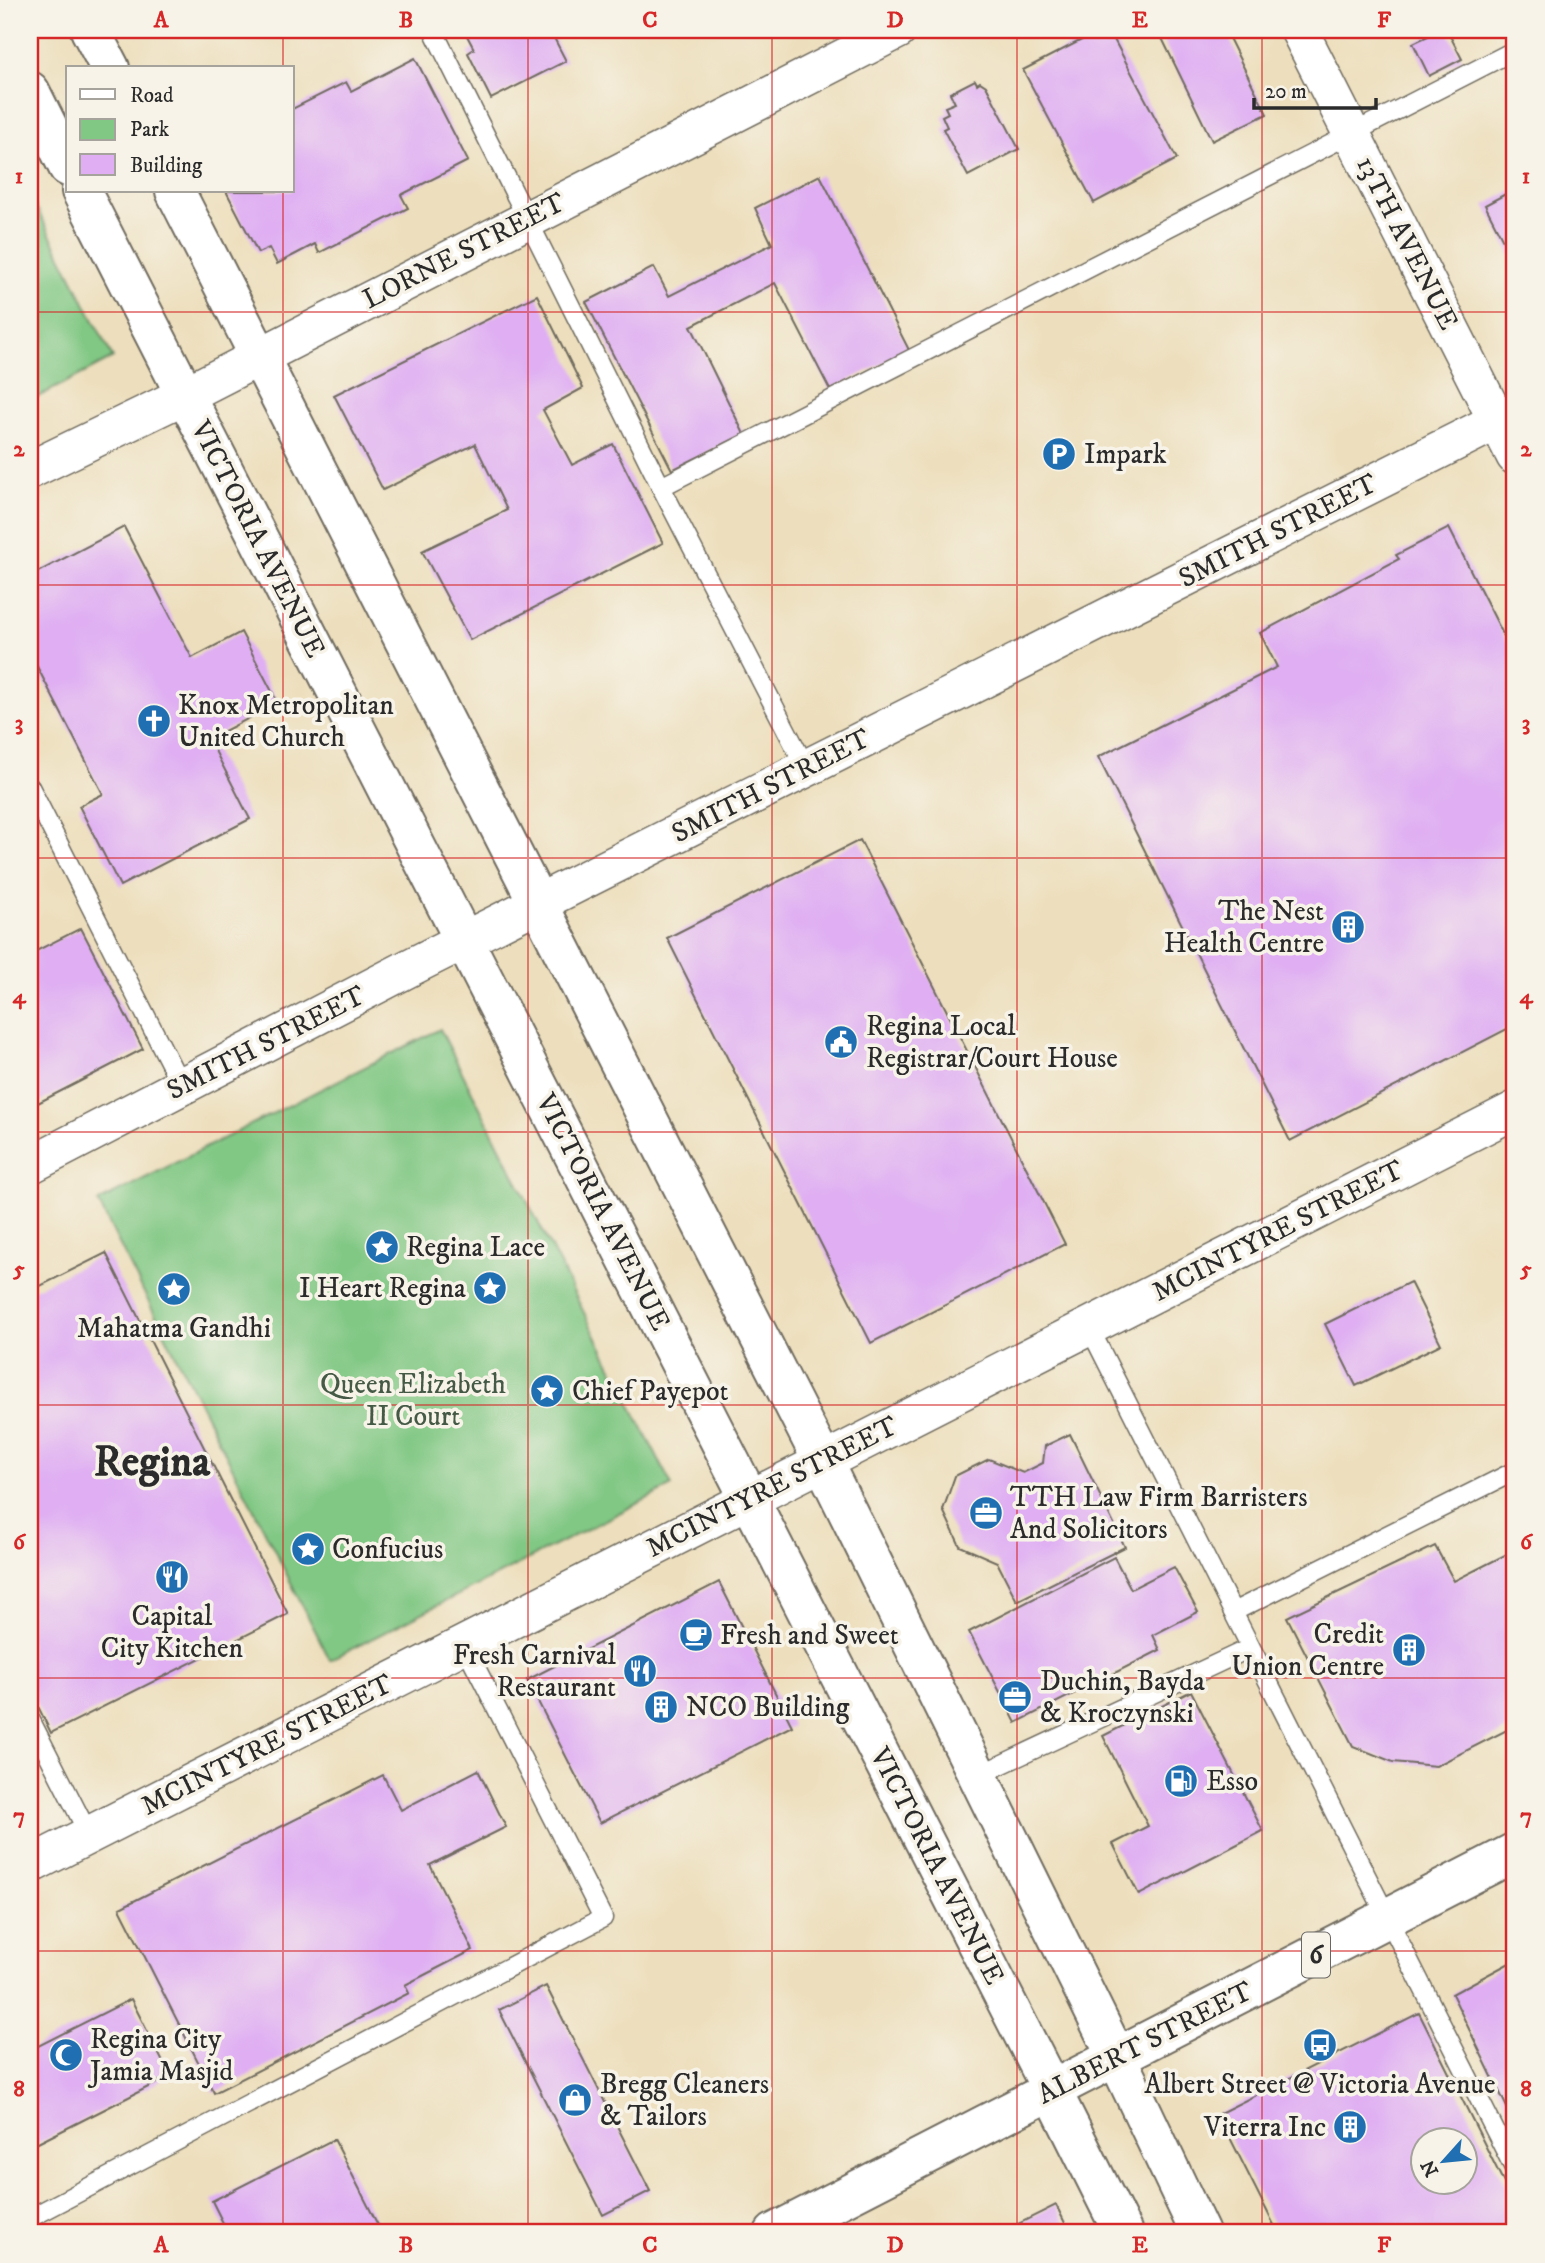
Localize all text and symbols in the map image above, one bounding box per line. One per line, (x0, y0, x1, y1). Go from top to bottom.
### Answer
text: A (153, 6, 170, 35)
text: B (399, 6, 413, 35)
text: C (642, 6, 658, 35)
text: D (886, 6, 904, 35)
text: E (1132, 6, 1148, 35)
text: F (1377, 6, 1392, 35)
legend (66, 66, 294, 192)
scale bar (1254, 66, 1377, 110)
text: 20 m (1265, 79, 1307, 105)
text: Road (130, 83, 174, 109)
text: Park (130, 117, 170, 143)
street label: 13TH AVENUE (1348, 150, 1466, 336)
text: Building (130, 153, 203, 179)
text: 1 (15, 162, 23, 191)
text: 1 (1522, 162, 1530, 191)
street label: LORNE STREET (357, 185, 571, 317)
street label: VICTORIA AVENUE (183, 414, 333, 663)
text: 2 (13, 435, 25, 464)
parking icon: Impark (1040, 435, 1078, 473)
text: 2 (1520, 435, 1532, 464)
place label: Impark (1084, 437, 1167, 472)
street label: SMITH STREET (1173, 466, 1383, 596)
place label: Knox Metropolitan United Church (178, 688, 394, 755)
church icon: Knox Metropolitan United Church (135, 702, 173, 740)
text: 3 (15, 709, 23, 738)
text: 3 (1522, 709, 1530, 738)
street label: SMITH STREET (666, 721, 876, 851)
place label: The Nest Health Centre (1164, 894, 1324, 961)
building icon: The Nest Health Centre (1329, 908, 1367, 946)
street label: SMITH STREET (161, 978, 371, 1108)
text: 4 (12, 982, 27, 1011)
text: 4 (1519, 982, 1534, 1011)
place label: Regina Local Registrar/Court House (866, 1009, 1118, 1076)
public building icon: Regina Local Registrar/Court House (822, 1023, 860, 1061)
street label: VICTORIA AVENUE (528, 1087, 678, 1336)
street label: MCINTYRE STREET (1146, 1152, 1410, 1310)
place icon: Regina Lace (363, 1228, 401, 1266)
place label: Regina Lace (406, 1230, 545, 1265)
text: 5 (12, 1255, 25, 1284)
text: 5 (1519, 1255, 1532, 1284)
place icon: I Heart Regina (471, 1269, 509, 1307)
place icon: Mahatma Gandhi (155, 1270, 193, 1308)
place label: I Heart Regina (299, 1271, 466, 1306)
place label: Mahatma Gandhi (77, 1311, 271, 1346)
park label: Queen Elizabeth II Court (320, 1367, 506, 1434)
place icon: Chief Payepot (528, 1372, 566, 1410)
place label: Chief Payepot (572, 1374, 729, 1409)
street label: MCINTYRE STREET (640, 1408, 904, 1566)
district label: Regina (94, 1437, 211, 1489)
place label: TTH Law Firm Barristers And Solicitors (1010, 1480, 1308, 1547)
office icon: TTH Law Firm Barristers And Solicitors (967, 1494, 1005, 1532)
text: 6 (13, 1528, 27, 1557)
text: 6 (1520, 1528, 1534, 1557)
place icon: Confucius (289, 1530, 327, 1568)
place label: Confucius (332, 1532, 443, 1567)
restaurant icon: Capital City Kitchen (153, 1558, 191, 1596)
place label: Capital City Kitchen (101, 1599, 244, 1666)
cafe icon: Fresh and Sweet (677, 1616, 715, 1654)
place label: Credit Union Centre (1231, 1617, 1384, 1684)
place label: Fresh and Sweet (720, 1618, 899, 1653)
building icon: Credit Union Centre (1390, 1631, 1428, 1669)
place label: Fresh Carnival Restaurant (453, 1638, 617, 1705)
restaurant icon: Fresh Carnival Restaurant (621, 1652, 659, 1690)
place label: Duchin, Bayda & Kroczynski (1040, 1664, 1205, 1731)
street label: MCINTYRE STREET (135, 1666, 399, 1824)
office icon: Duchin, Bayda & Kroczynski (996, 1678, 1034, 1716)
building icon: NCO Building (642, 1688, 680, 1726)
place label: NCO Building (686, 1690, 850, 1725)
street label: VICTORIA AVENUE (862, 1741, 1012, 1990)
fuel station icon: Esso (1162, 1762, 1200, 1800)
place label: Esso (1206, 1764, 1258, 1799)
text: 7 (13, 1802, 25, 1831)
text: 7 (1520, 1802, 1532, 1831)
road number: 6 (1302, 1932, 1330, 1978)
street label: ALBERT STREET (1032, 1974, 1258, 2112)
place label: Regina City Jamia Masjid (87, 2022, 233, 2089)
bus stop icon: Albert Street @ Victoria Avenue (1301, 2026, 1339, 2064)
mosque icon: Regina City Jamia Masjid (47, 2036, 85, 2074)
place label: Bregg Cleaners & Tailors (600, 2067, 769, 2134)
place label: Albert Street @ Victoria Avenue (1144, 2067, 1496, 2102)
text: 8 (13, 2075, 25, 2104)
text: 8 (1520, 2075, 1532, 2104)
shop icon: Bregg Cleaners & Tailors (556, 2081, 594, 2119)
building icon: Viterra Inc (1331, 2108, 1369, 2146)
place label: Viterra Inc (1203, 2110, 1326, 2145)
north arrow (1408, 2126, 1478, 2196)
text: N (1416, 2156, 1444, 2180)
text: A (153, 2231, 170, 2260)
text: B (399, 2231, 413, 2260)
text: C (642, 2231, 658, 2260)
text: D (886, 2231, 904, 2260)
text: E (1132, 2231, 1148, 2260)
text: F (1377, 2231, 1392, 2260)

